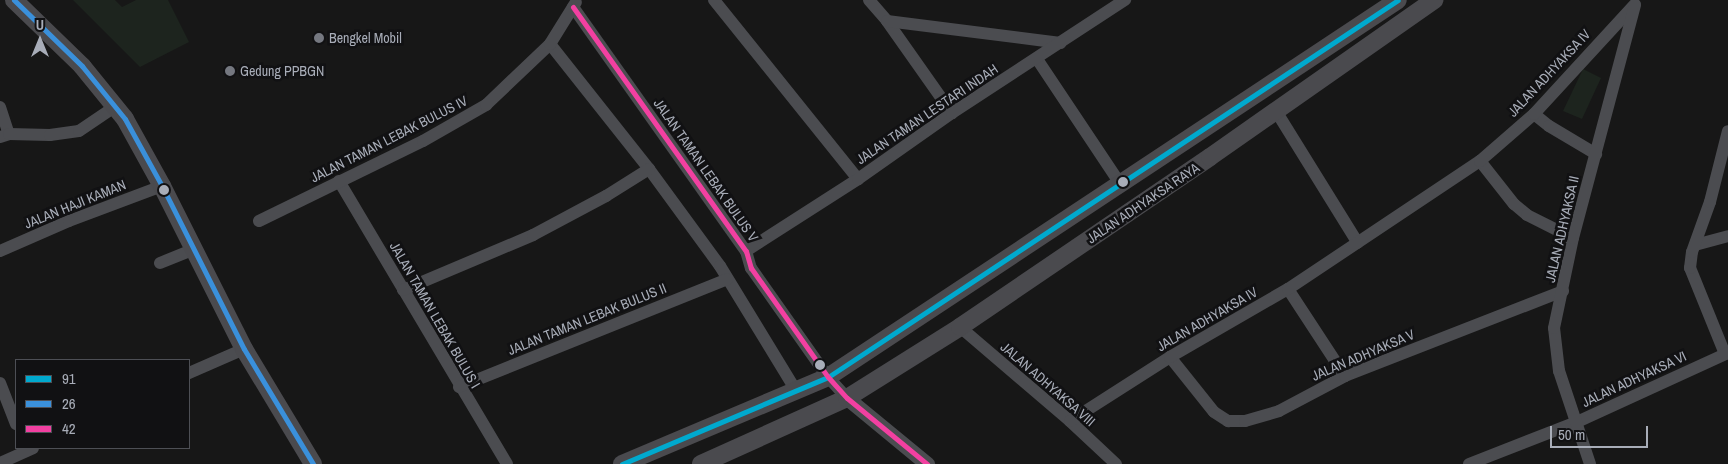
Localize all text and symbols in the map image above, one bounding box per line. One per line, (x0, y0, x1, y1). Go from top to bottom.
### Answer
north arrow (15, 15, 65, 65)
text: U (36, 16, 44, 34)
street label: JALAN ADHYAKSA IV (1504, 25, 1594, 121)
place label: Bengkel Mobil (329, 30, 402, 46)
marker: Bengkel Mobil (313, 32, 325, 44)
street label: JALAN TAMAN LESTARI INDAH (853, 60, 1001, 168)
place label: Gedung PPBGN (240, 63, 324, 79)
marker: Gedung PPBGN (224, 65, 236, 77)
street label: JALAN TAMAN LEBAK BULUS IV (308, 92, 470, 186)
street label: JALAN TAMAN LEBAK BULUS V (650, 95, 762, 245)
street label: JALAN ADHYAKSA RAYA (1083, 159, 1203, 247)
street label: JALAN ADHYAKSA II (1541, 173, 1583, 285)
street label: JALAN HAJI KAMAN (22, 176, 128, 232)
unlabelled marker (1118, 177, 1128, 187)
unlabelled marker (159, 185, 169, 195)
street label: JALAN TAMAN LEBAK BULUS I (386, 239, 484, 391)
street label: JALAN TAMAN LEBAK BULUS II (505, 279, 669, 359)
street label: JALAN ADHYAKSA IV (1153, 283, 1261, 355)
street label: JALAN ADHYAKSA V (1308, 325, 1418, 385)
street label: JALAN ADHYAKSA VIII (997, 338, 1099, 430)
street label: JALAN ADHYAKSA VI (1578, 347, 1690, 411)
legend (15, 359, 190, 449)
unlabelled marker (815, 360, 825, 370)
text: 91 (62, 368, 76, 389)
text: 26 (62, 393, 76, 414)
scale bar (1553, 416, 1650, 448)
text: 42 (62, 418, 76, 439)
text: 50 m (1558, 424, 1585, 445)

